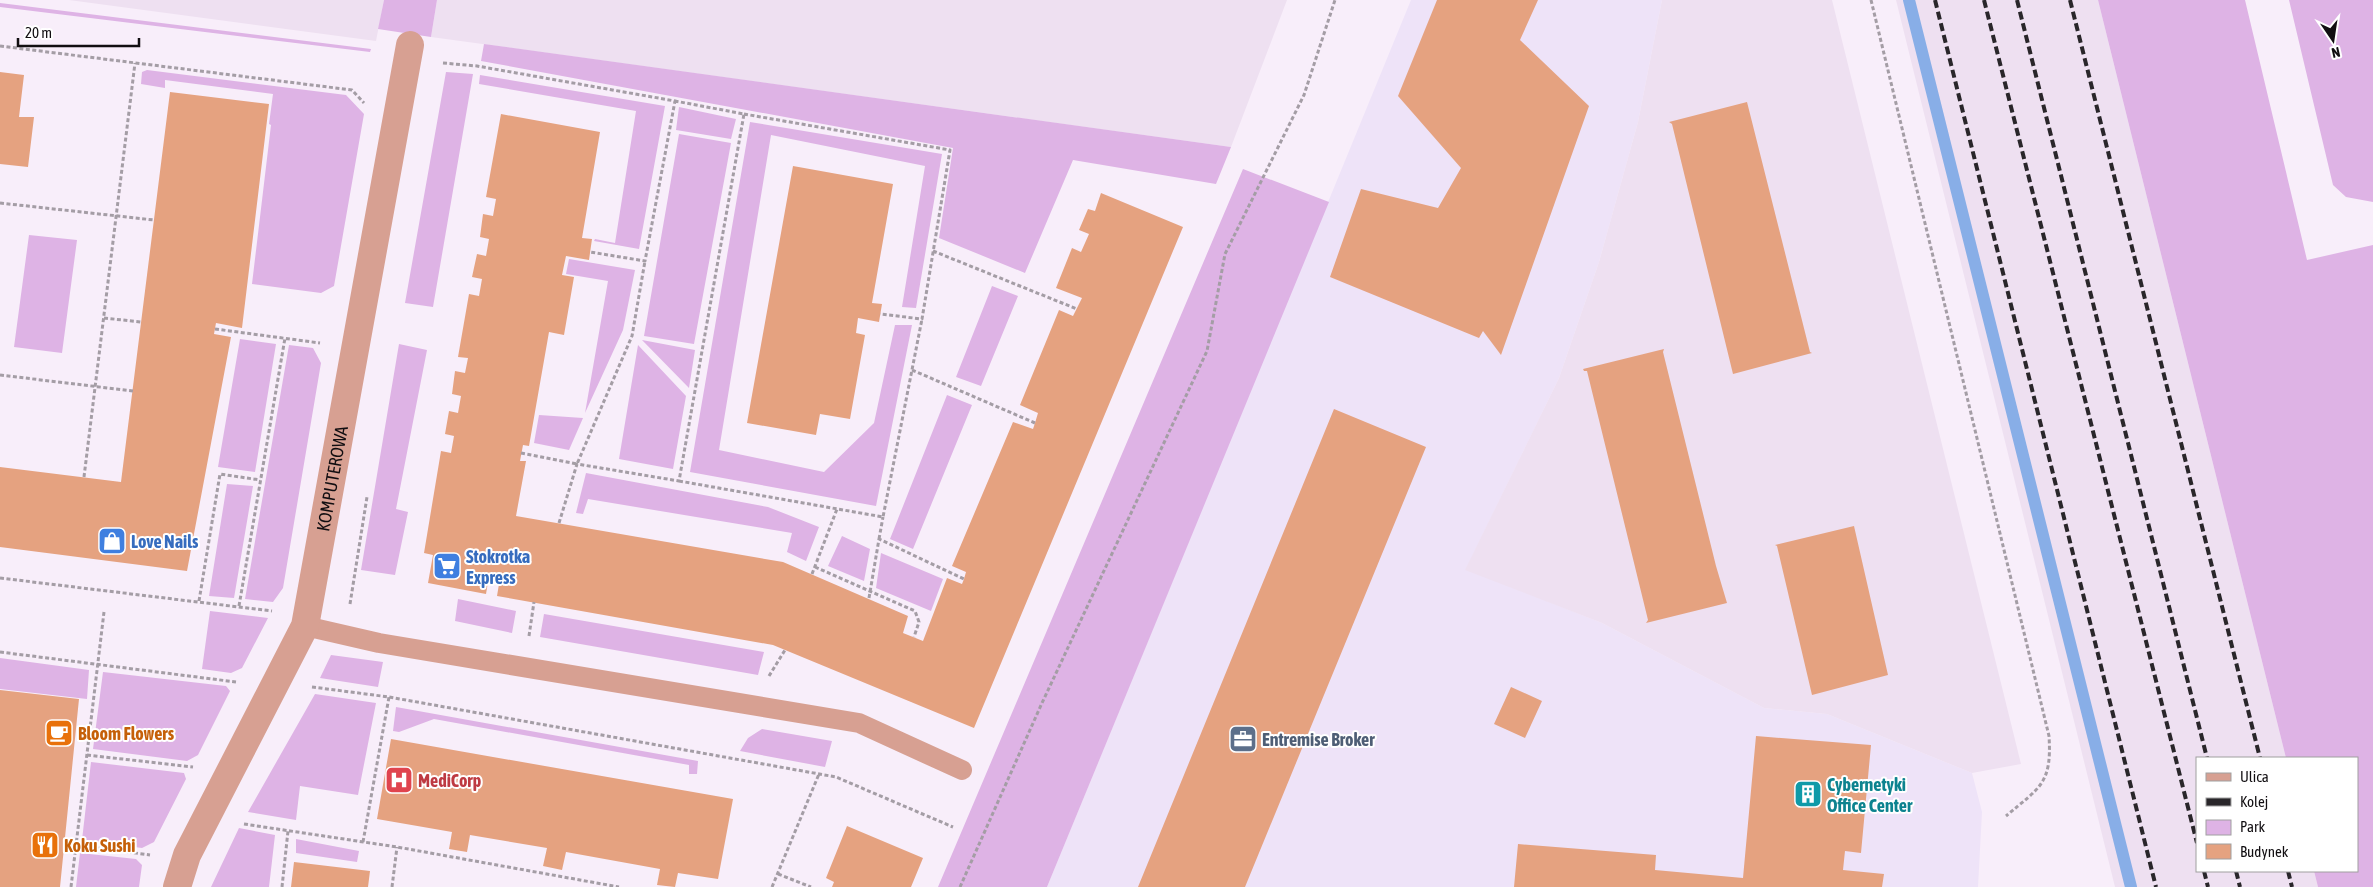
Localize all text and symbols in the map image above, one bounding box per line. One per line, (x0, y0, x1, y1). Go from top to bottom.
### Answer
scale bar (18, 15, 139, 47)
north arrow (2308, 15, 2358, 65)
text: 20 m (25, 24, 52, 41)
text: N (2330, 44, 2342, 61)
street label: KOMPUTEROWA (312, 424, 351, 533)
shop icon: Love Nails (97, 526, 127, 556)
place label: Love Nails (131, 531, 199, 552)
place label: Stokrotka Express (466, 546, 530, 588)
supermarket icon: Stokrotka Express (432, 551, 462, 581)
cafe icon: Bloom Flowers (44, 718, 74, 748)
place label: Bloom Flowers (78, 723, 175, 744)
office icon: Entremise Broker (1228, 724, 1258, 754)
place label: Entremise Broker (1262, 729, 1375, 750)
legend (2196, 757, 2358, 872)
hospital icon: MediCorp (384, 765, 414, 795)
text: Ulica (2240, 768, 2269, 785)
place label: MediCorp (418, 770, 481, 791)
place label: Cybernetyki Office Center (1827, 774, 1913, 816)
building icon: Cybernetyki Office Center (1793, 779, 1823, 809)
text: Kolej (2240, 793, 2268, 810)
text: Park (2240, 818, 2265, 835)
restaurant icon: Koku Sushi (30, 830, 60, 860)
place label: Koku Sushi (64, 835, 135, 856)
text: Budynek (2240, 843, 2289, 860)

